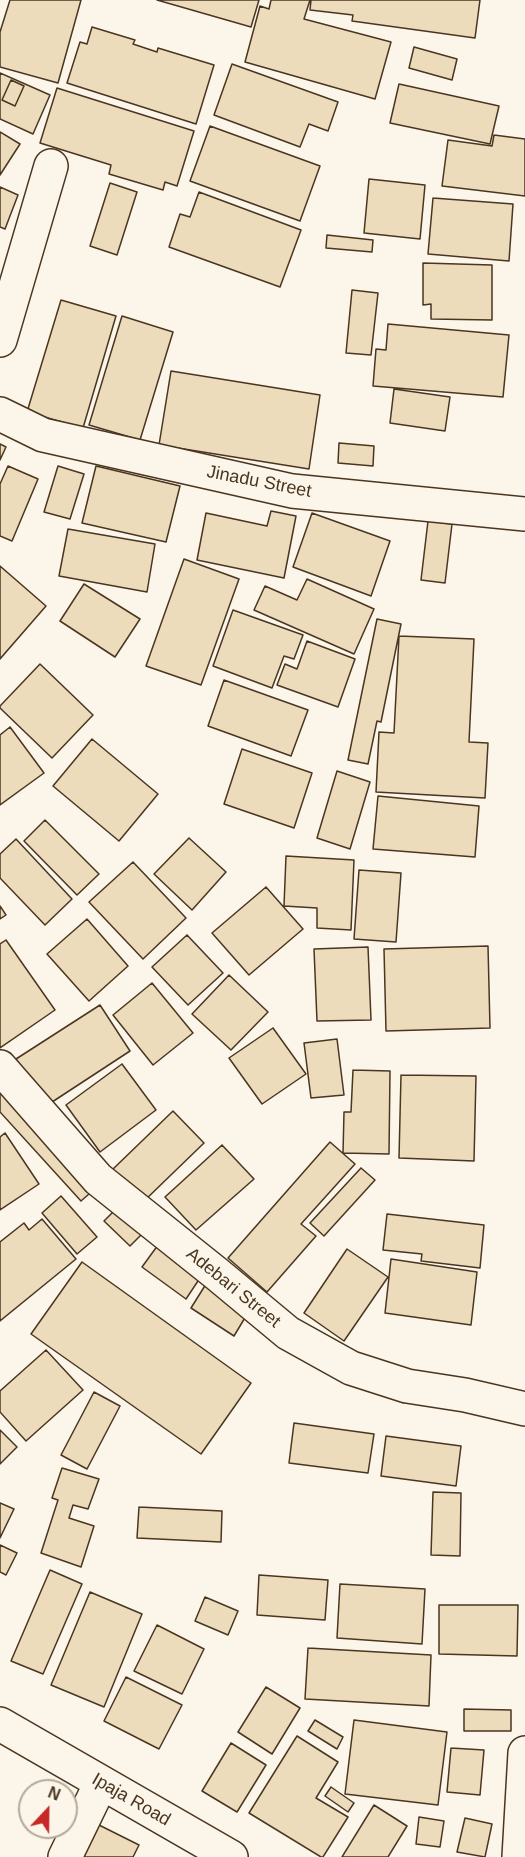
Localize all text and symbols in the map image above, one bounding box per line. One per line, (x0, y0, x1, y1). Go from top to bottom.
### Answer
street label: Jinadu Street (205, 461, 313, 503)
street label: Adebari Street (181, 1243, 285, 1333)
street label: Ipaja Road (88, 1769, 174, 1831)
north arrow (18, 1779, 78, 1839)
text: N (46, 1784, 63, 1804)

